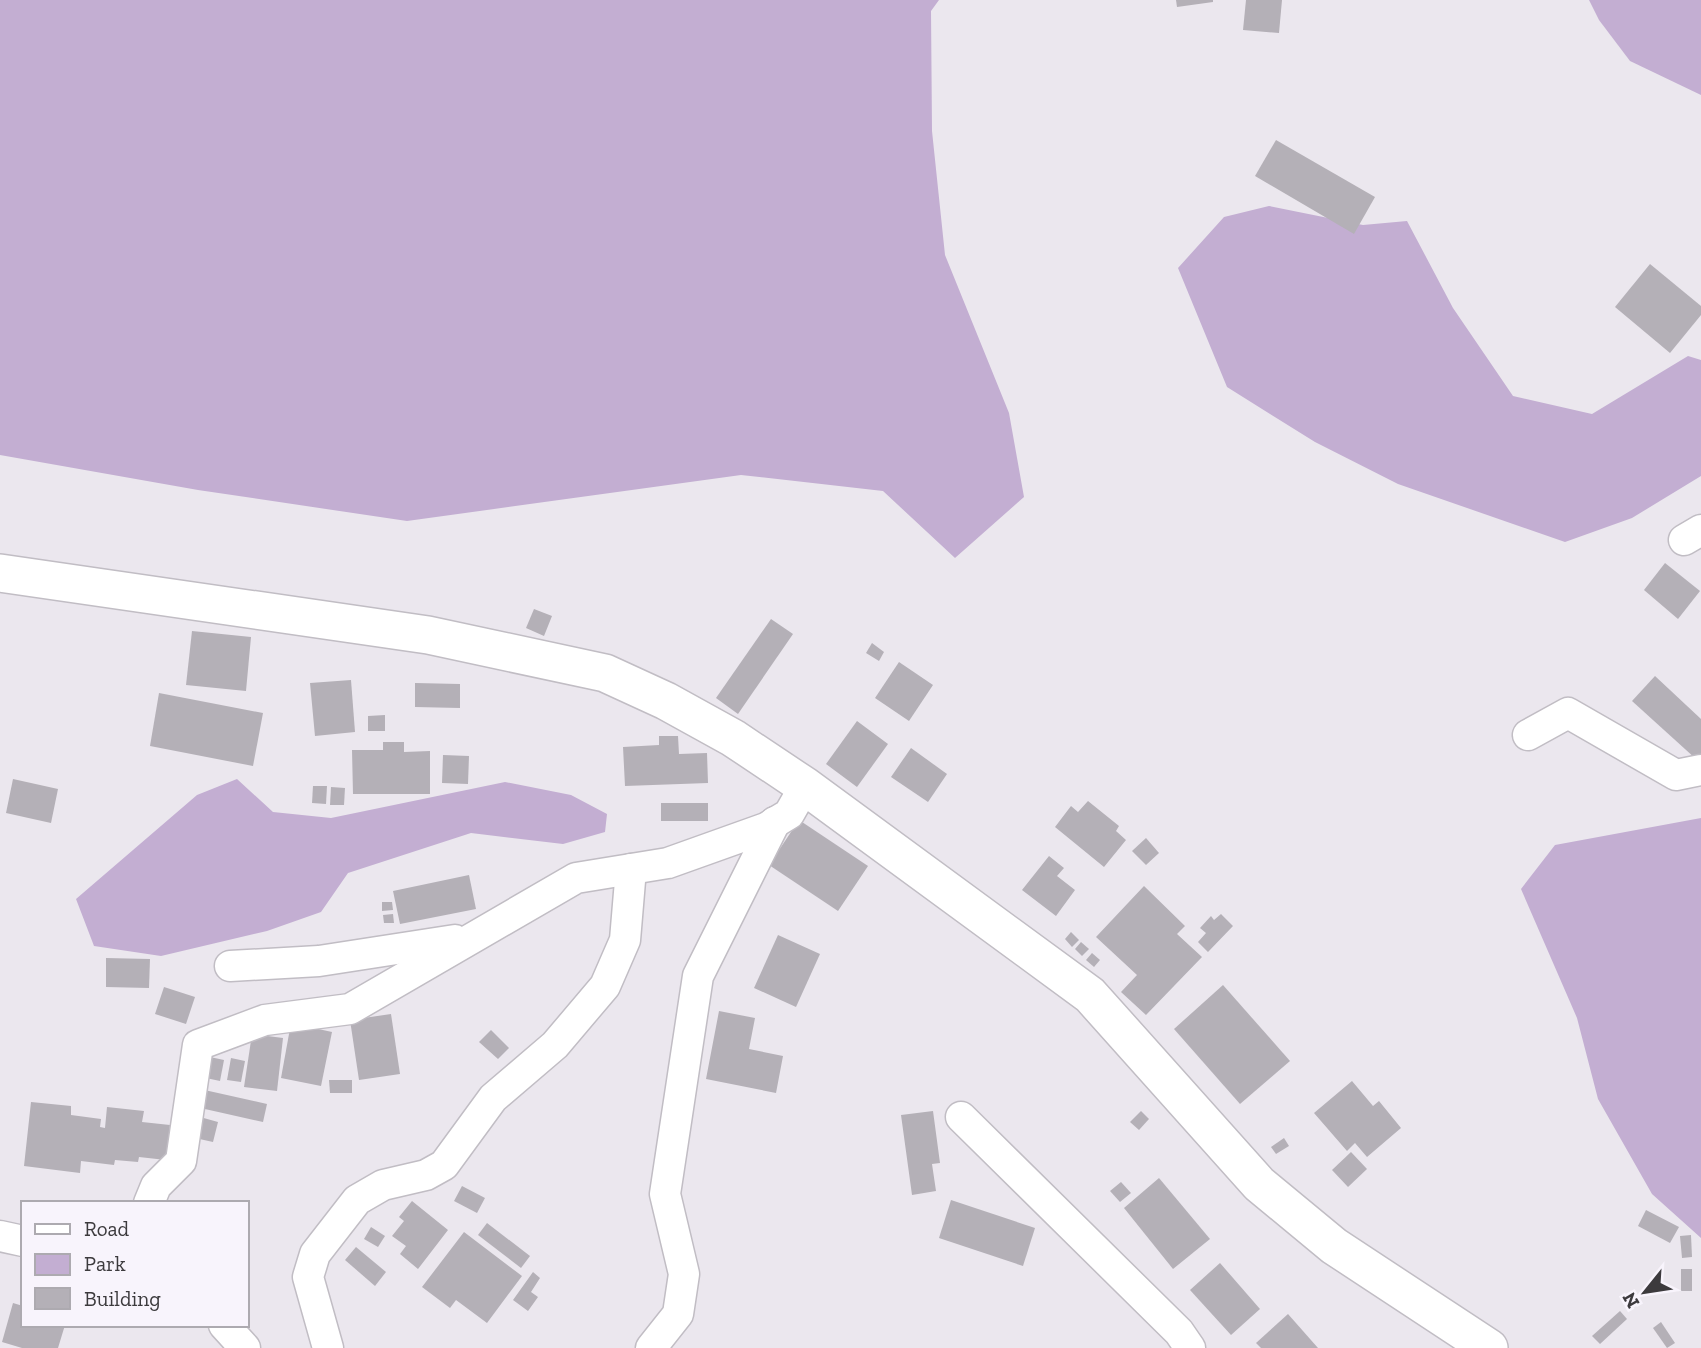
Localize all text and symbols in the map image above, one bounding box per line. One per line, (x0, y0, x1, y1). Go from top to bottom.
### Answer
legend (21, 1201, 248, 1327)
text: Road (84, 1216, 130, 1241)
text: Park (84, 1251, 126, 1276)
north arrow (1610, 1257, 1680, 1327)
text: Building (84, 1286, 161, 1311)
text: N (1617, 1288, 1644, 1312)

